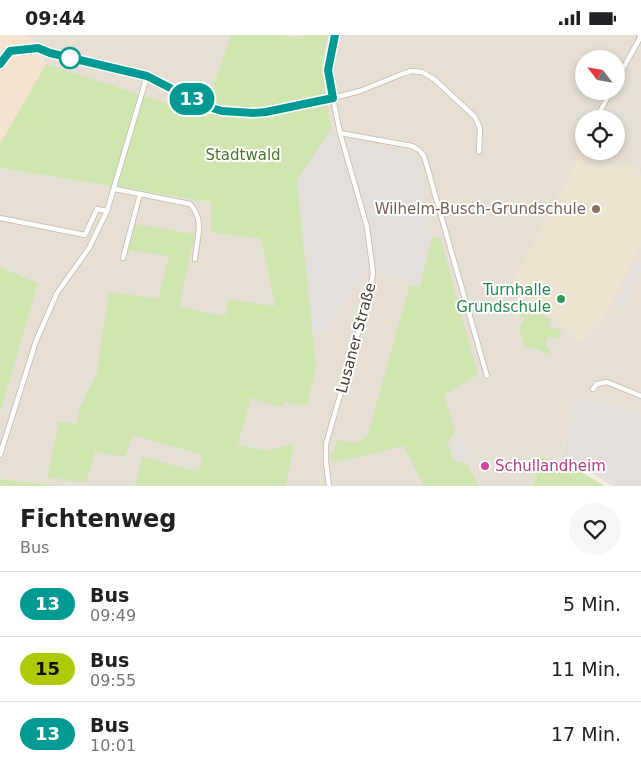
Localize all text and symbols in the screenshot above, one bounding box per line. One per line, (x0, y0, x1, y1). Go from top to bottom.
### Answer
text: 09:44 (25, 7, 85, 29)
unlabelled marker (59, 47, 81, 69)
north arrow (575, 50, 625, 100)
map controls (575, 50, 625, 160)
line badge: 13 (170, 83, 214, 115)
text: 13 (179, 88, 205, 109)
button: locate (575, 110, 625, 160)
park label: Stadtwald (205, 146, 281, 164)
place label: Wilhelm-Busch-Grundschule (375, 200, 586, 218)
marker: Wilhelm-Busch-Grundschule (590, 203, 602, 215)
street label: Lusaner Straße (333, 281, 379, 395)
place label: Turnhalle Grundschule (456, 281, 551, 316)
marker: Turnhalle Grundschule (555, 293, 567, 305)
place label: Schullandheim (495, 457, 606, 475)
marker: Schullandheim (479, 460, 491, 472)
button: heart (569, 503, 621, 555)
text: Fichtenweg (20, 505, 176, 533)
text: Bus (20, 538, 49, 557)
text: Bus (90, 584, 129, 606)
text: 13 (35, 593, 60, 614)
text: 5 Min. (563, 593, 621, 615)
text: 09:49 (90, 606, 136, 625)
text: Bus (90, 649, 129, 671)
text: 15 (35, 658, 60, 679)
text: 11 Min. (551, 658, 621, 680)
text: 09:55 (90, 671, 136, 690)
text: Bus (90, 714, 129, 736)
text: 13 (35, 723, 60, 744)
text: 17 Min. (551, 723, 621, 745)
text: 10:01 (90, 736, 136, 755)

